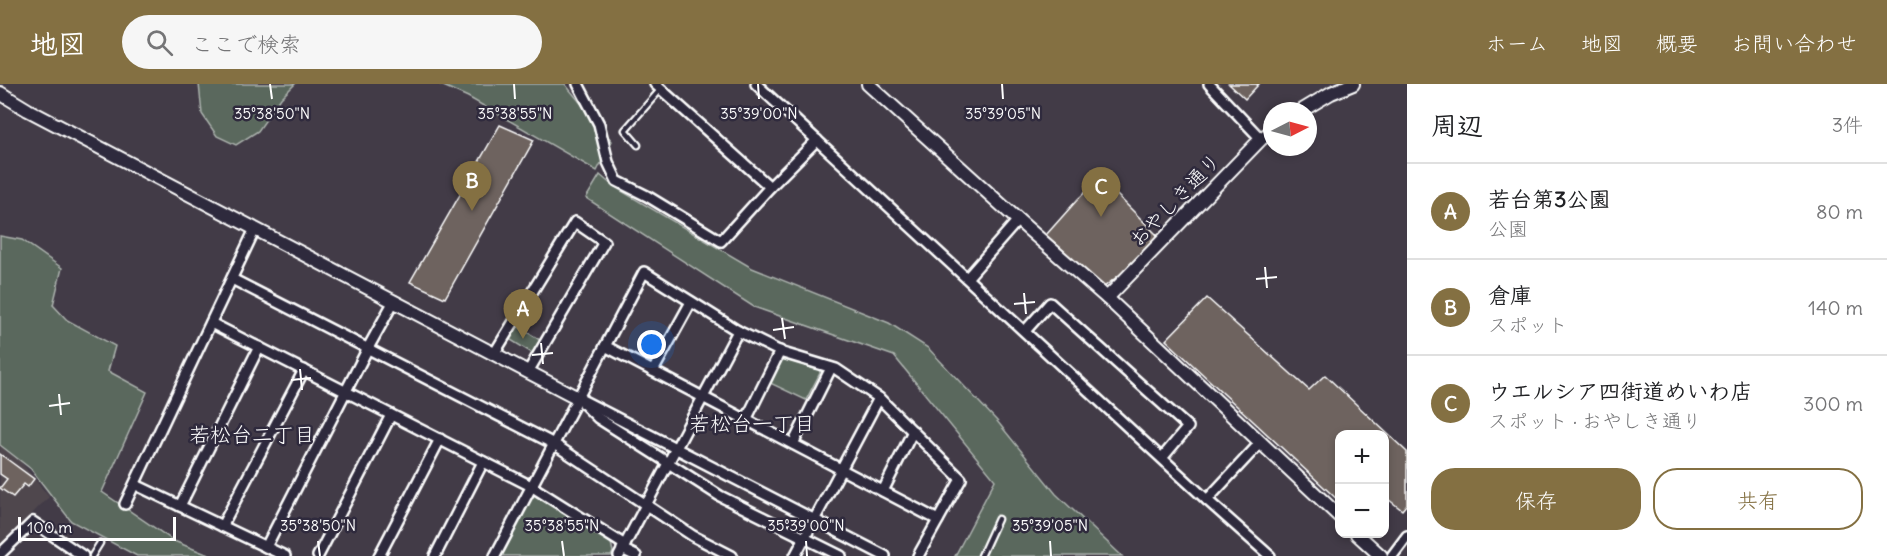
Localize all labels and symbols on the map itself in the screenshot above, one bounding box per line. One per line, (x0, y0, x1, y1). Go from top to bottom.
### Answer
north arrow (1263, 102, 1317, 156)
text: 35°38'50"N (234, 104, 310, 123)
text: 35°38'55"N (478, 104, 552, 123)
text: 35°39'00"N (720, 104, 798, 123)
text: 35°39'05"N (965, 104, 1041, 123)
street label: おやしき通り (1124, 148, 1225, 251)
pin: B (452, 162, 492, 211)
pin: C (1082, 168, 1120, 217)
pin: A (504, 290, 542, 339)
your location (637, 330, 666, 359)
district label: 若松台一丁目 (689, 410, 815, 437)
district label: 若松台二丁目 (189, 421, 315, 448)
scale bar (18, 514, 176, 542)
text: 35°38'50"N (280, 516, 356, 535)
text: 35°38'55"N (525, 516, 599, 535)
text: 35°39'00"N (767, 516, 845, 535)
text: 35°39'05"N (1012, 516, 1088, 535)

